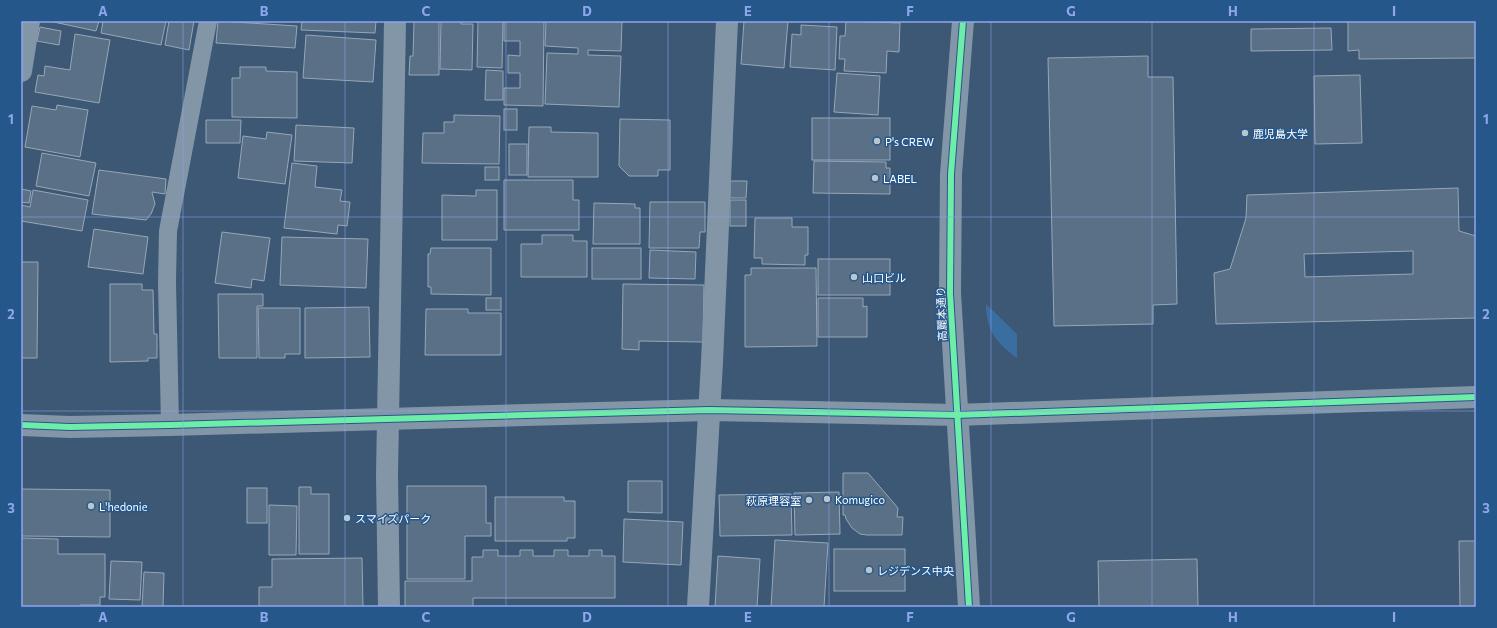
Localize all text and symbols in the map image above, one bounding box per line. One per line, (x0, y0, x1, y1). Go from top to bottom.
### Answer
text: A (98, 3, 108, 19)
text: B (260, 3, 269, 19)
text: C (422, 3, 431, 19)
text: D (582, 3, 592, 19)
text: E (744, 3, 752, 19)
text: F (906, 3, 914, 19)
text: G (1066, 3, 1076, 19)
text: H (1228, 3, 1238, 19)
text: I (1392, 3, 1396, 19)
text: 1 (8, 111, 14, 127)
text: 1 (1483, 111, 1489, 127)
place label: 鹿児島大学 (1253, 127, 1308, 140)
marker: 鹿児島大学 (1240, 128, 1250, 138)
place label: P's CREW (885, 135, 934, 148)
marker: P's CREW (872, 136, 882, 146)
place label: LABEL (883, 172, 917, 185)
marker: LABEL (870, 173, 880, 183)
place label: 山口ビル (862, 271, 906, 284)
marker: 山口ビル (849, 272, 859, 282)
street label: 高麗本通り (934, 286, 948, 342)
text: 2 (7, 306, 15, 322)
text: 2 (1482, 306, 1490, 322)
place label: Komugico (835, 493, 886, 506)
place label: 萩原理容室 (746, 494, 801, 507)
marker: Komugico (822, 494, 832, 504)
marker: 萩原理容室 (804, 495, 814, 505)
text: 3 (7, 500, 15, 516)
place label: L'hedonie (99, 500, 148, 513)
text: 3 (1482, 500, 1490, 516)
marker: L'hedonie (86, 501, 96, 511)
place label: スマイズパーク (355, 512, 431, 525)
marker: スマイズパーク (342, 513, 352, 523)
place label: レジデンス中央 (877, 564, 955, 577)
marker: レジデンス中央 (864, 565, 874, 575)
text: A (98, 609, 108, 625)
text: B (260, 609, 269, 625)
text: C (422, 609, 431, 625)
text: D (582, 609, 592, 625)
text: E (744, 609, 752, 625)
text: F (906, 609, 914, 625)
text: G (1066, 609, 1076, 625)
text: H (1228, 609, 1238, 625)
text: I (1392, 609, 1396, 625)

